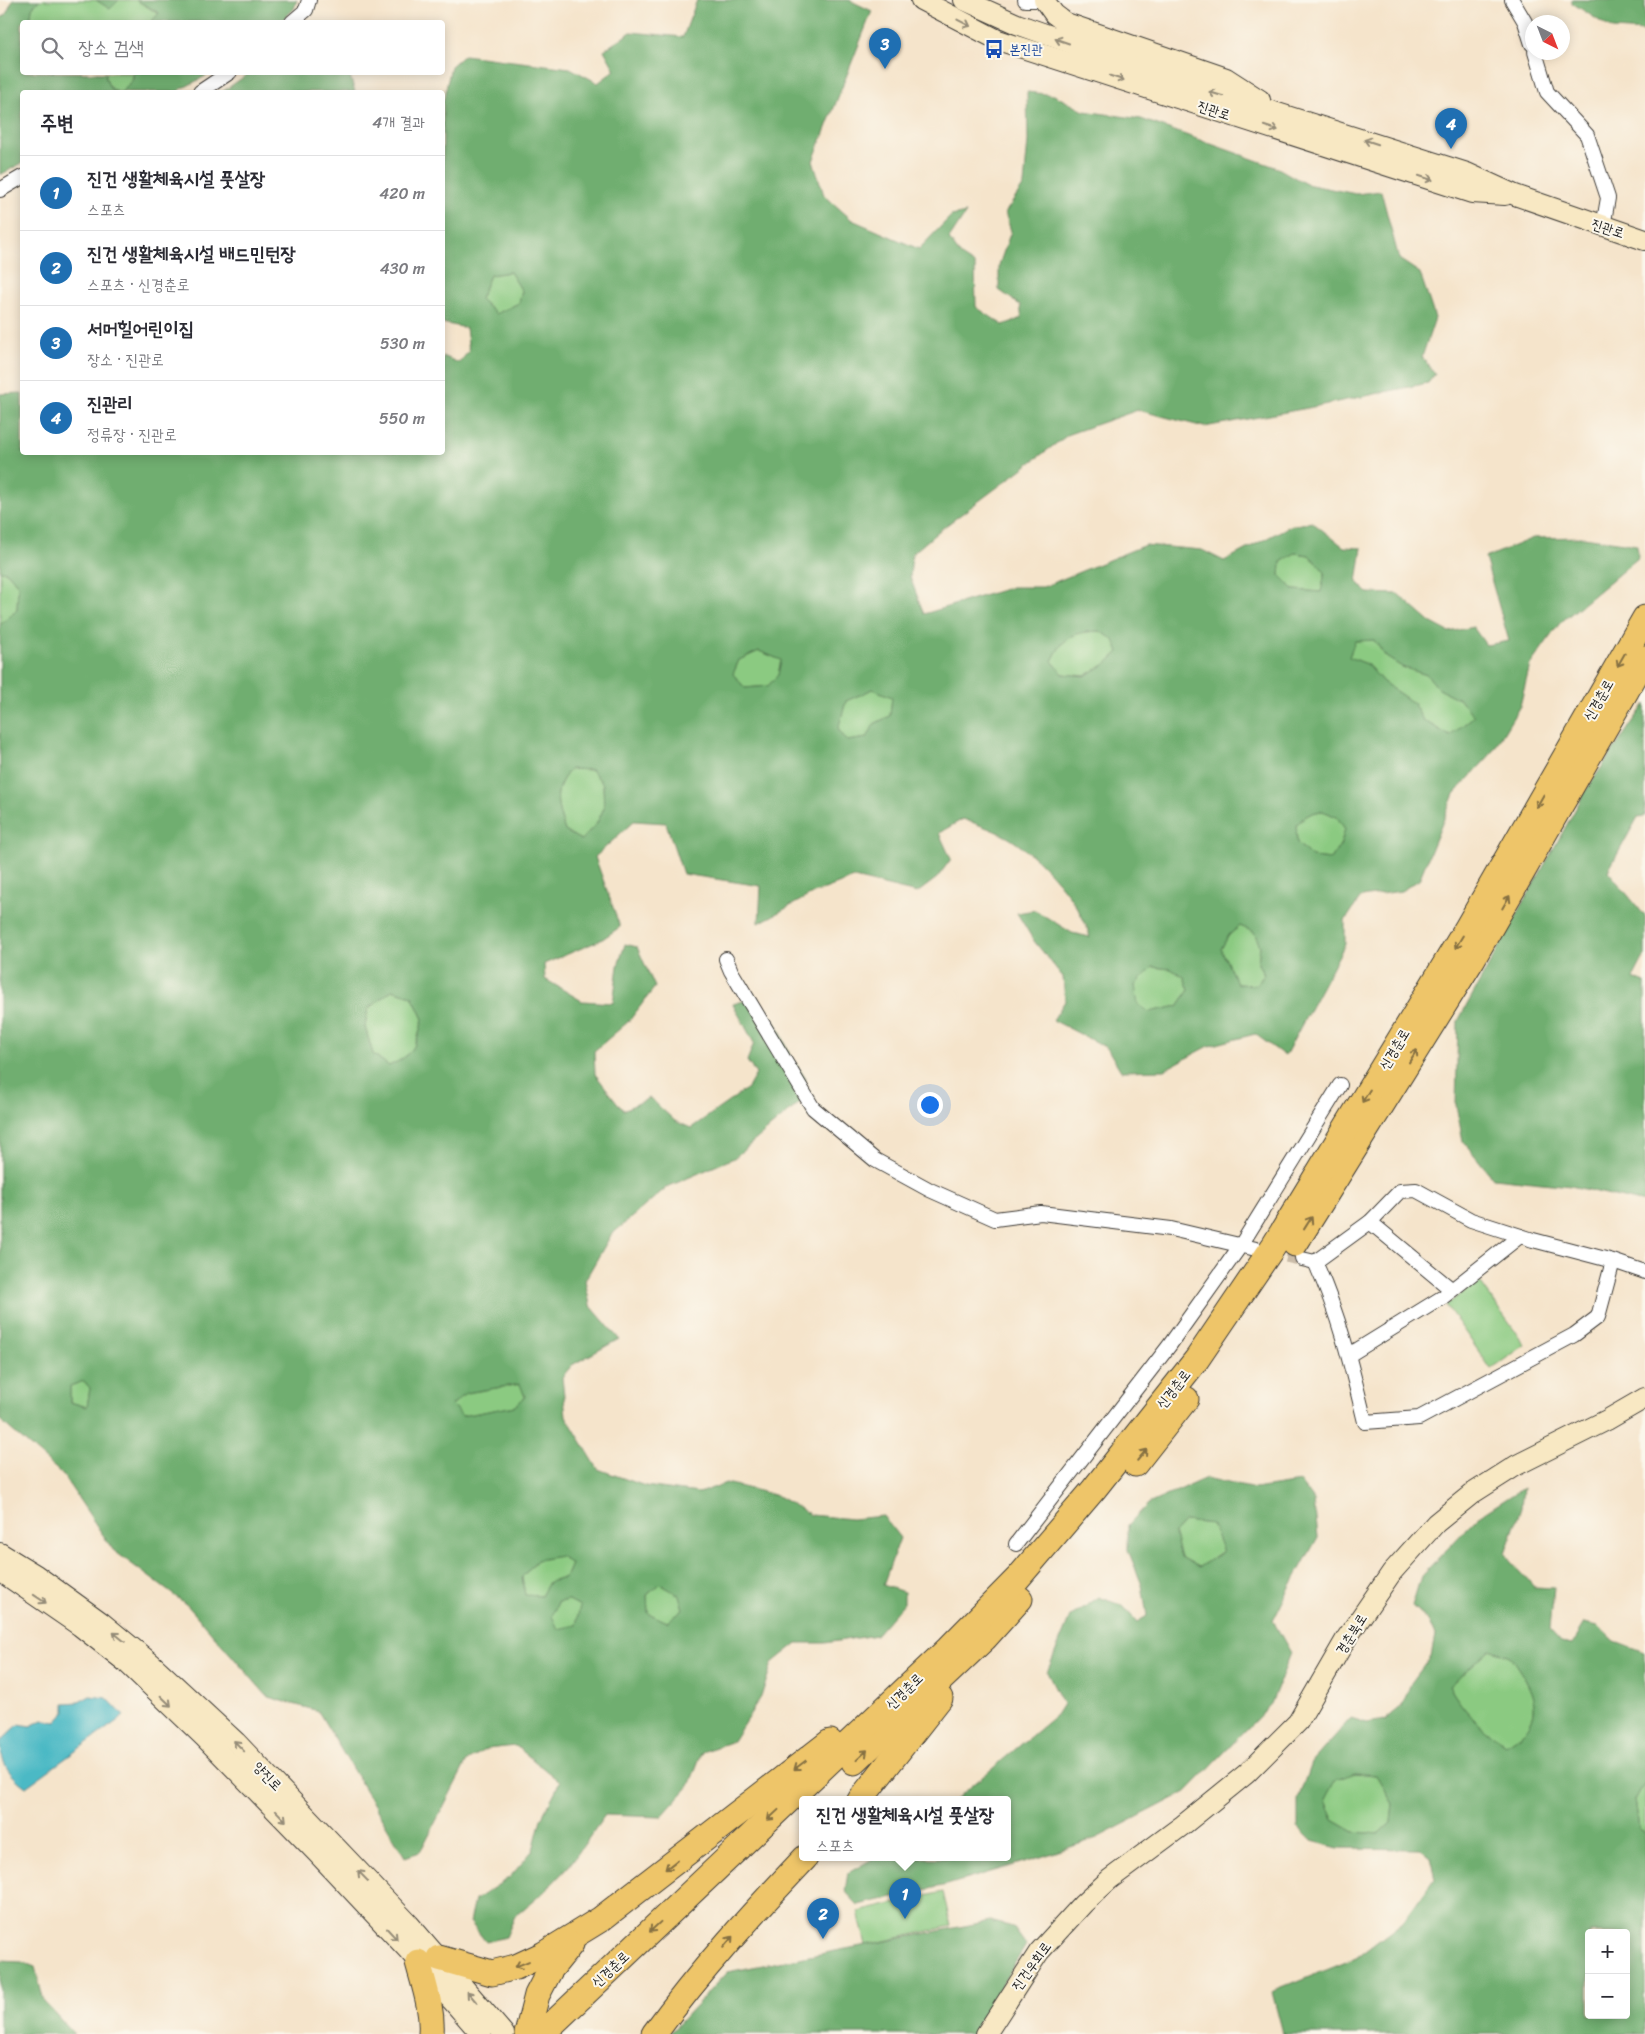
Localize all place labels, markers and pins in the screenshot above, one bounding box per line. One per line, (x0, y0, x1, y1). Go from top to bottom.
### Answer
pin: 3 (869, 28, 901, 69)
place label: 본진관 (1009, 37, 1043, 62)
bus stop icon: 본진관 (983, 38, 1005, 60)
pin: 4 (1435, 108, 1467, 149)
pin: 1 (889, 1878, 921, 1919)
pin: 2 (807, 1898, 839, 1939)

